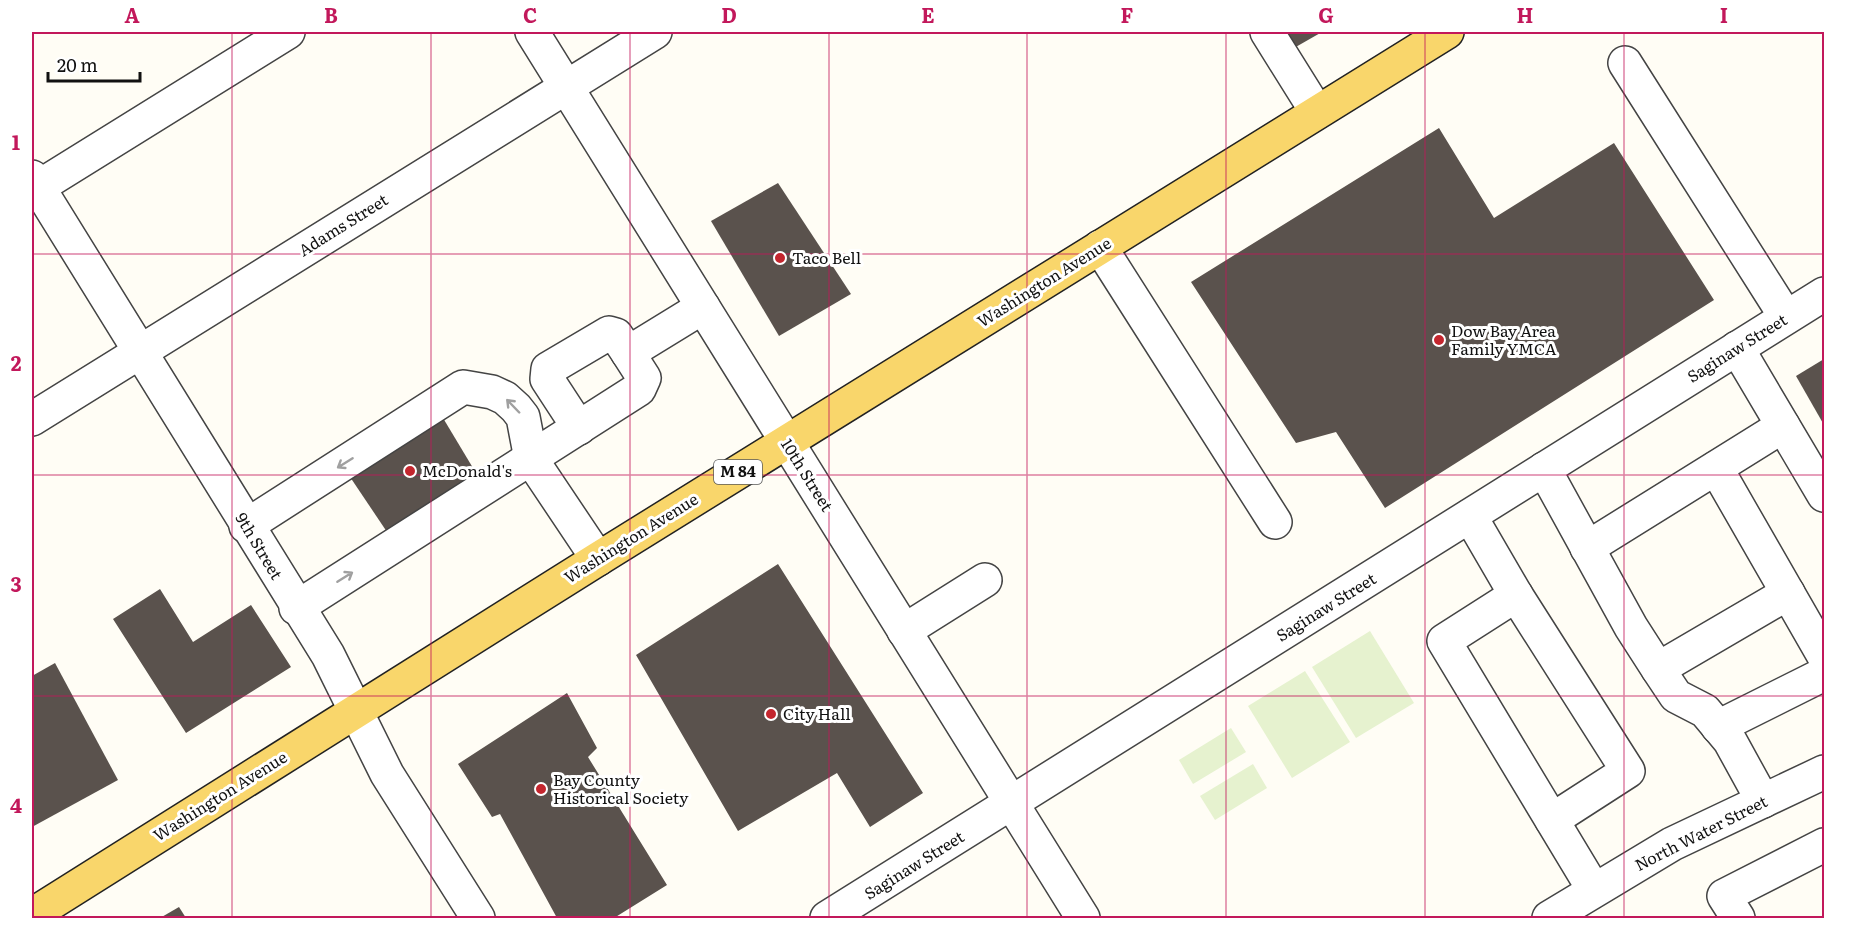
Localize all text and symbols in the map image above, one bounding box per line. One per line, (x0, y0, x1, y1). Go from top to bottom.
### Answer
text: A (124, 0, 140, 29)
text: B (324, 0, 338, 29)
text: C (523, 0, 537, 29)
text: D (721, 0, 737, 29)
text: E (921, 0, 935, 29)
text: F (1121, 0, 1134, 29)
text: G (1318, 0, 1334, 29)
text: H (1517, 0, 1533, 29)
text: I (1720, 0, 1728, 29)
scale bar (48, 45, 140, 83)
text: 20 m (57, 51, 98, 78)
text: 1 (12, 126, 20, 156)
street label: Adams Street (293, 187, 392, 261)
street label: Washington Avenue (972, 230, 1115, 332)
place label: Taco Bell (792, 245, 861, 269)
marker: Taco Bell (773, 251, 787, 265)
street label: Saginaw Street (1682, 307, 1791, 387)
place label: Dow Bay Area Family YMCA (1451, 318, 1557, 360)
marker: Dow Bay Area Family YMCA (1432, 333, 1446, 347)
text: 2 (11, 347, 22, 377)
one-way arrow (505, 398, 520, 413)
street label: 10th Street (776, 433, 840, 516)
one-way arrow (337, 457, 354, 469)
place label: McDonald's (422, 458, 512, 482)
road number: M 84 (714, 460, 762, 484)
marker: McDonald's (403, 464, 417, 478)
street label: Washington Avenue (559, 486, 702, 588)
street label: 9th Street (230, 507, 290, 584)
street label: Saginaw Street (1271, 566, 1380, 646)
text: 3 (10, 568, 22, 598)
one-way arrow (336, 570, 353, 582)
place label: City Hall (783, 701, 851, 725)
marker: City Hall (764, 707, 778, 721)
street label: Washington Avenue (148, 744, 291, 846)
place label: Bay County Historical Society (553, 767, 689, 809)
marker: Bay County Historical Society (534, 782, 548, 796)
street label: North Water Street (1630, 788, 1772, 876)
text: 4 (10, 789, 22, 819)
street label: Saginaw Street (859, 824, 968, 904)

